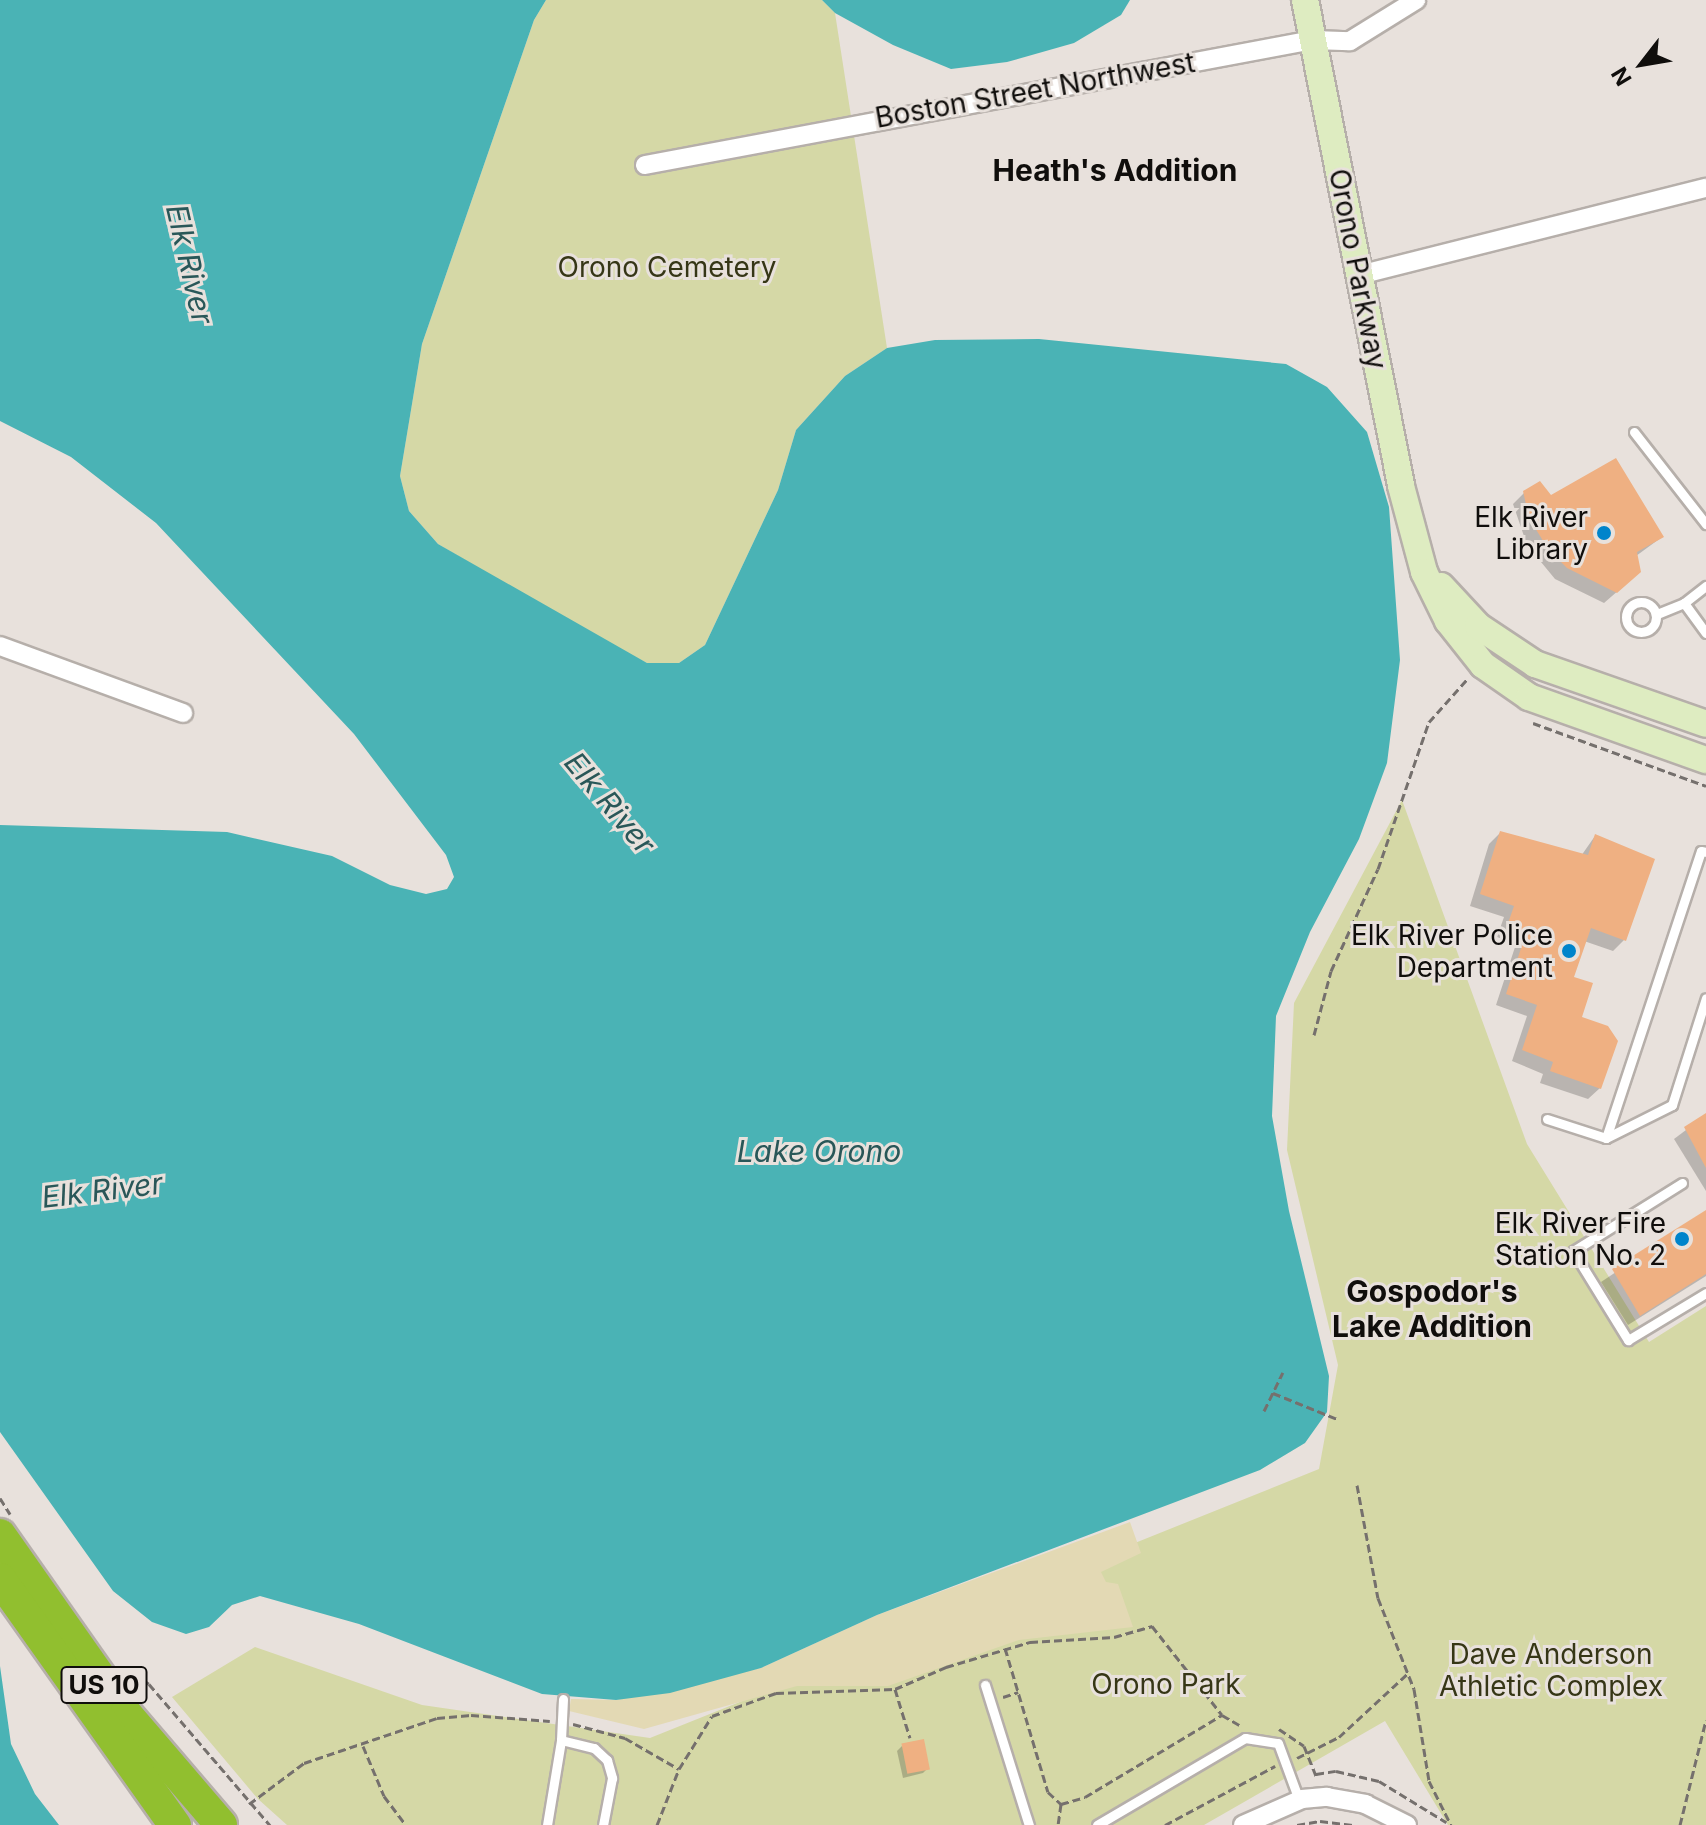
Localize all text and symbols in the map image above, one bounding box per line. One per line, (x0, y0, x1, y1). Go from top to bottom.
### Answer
north arrow (1602, 24, 1682, 104)
street label: Boston Street Northwest (872, 45, 1198, 135)
text: N (1606, 62, 1637, 90)
district label: Heath's Addition (993, 152, 1237, 188)
street label: Orono Parkway (1322, 166, 1394, 372)
water label: Elk River (159, 201, 221, 327)
park label: Orono Cemetery (557, 250, 777, 284)
place label: Elk River Library (1474, 500, 1588, 566)
marker: Elk River Library (1595, 524, 1613, 542)
water label: Elk River (557, 745, 663, 861)
place label: Elk River Police Department (1351, 918, 1553, 984)
marker: Elk River Police Department (1560, 942, 1578, 960)
water label: Lake Orono (737, 1133, 901, 1169)
water label: Elk River (39, 1165, 165, 1215)
place label: Elk River Fire Station No. 2 (1495, 1206, 1666, 1272)
marker: Elk River Fire Station No. 2 (1673, 1230, 1691, 1248)
district label: Gospodor's Lake Addition (1332, 1273, 1532, 1344)
park label: Dave Anderson Athletic Complex (1439, 1637, 1663, 1703)
road number: US 10 (60, 1663, 148, 1707)
park label: Orono Park (1091, 1667, 1241, 1701)

